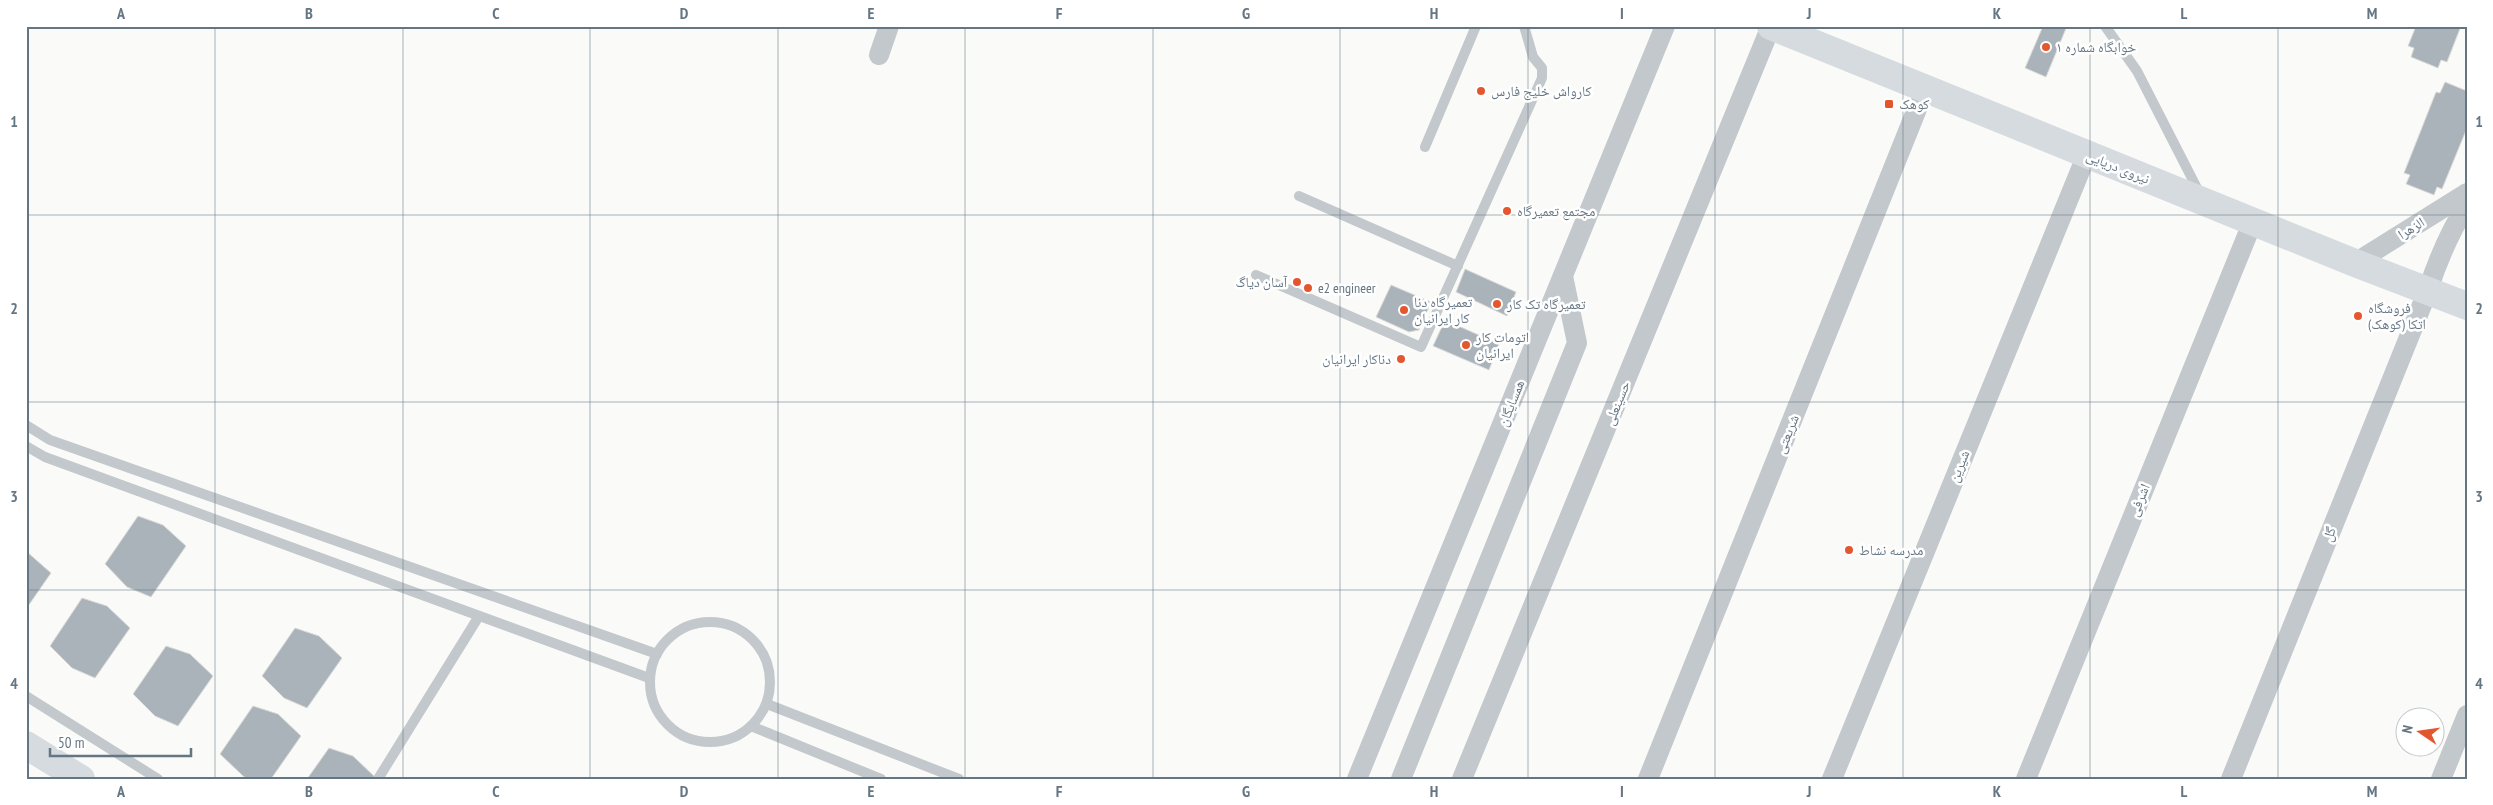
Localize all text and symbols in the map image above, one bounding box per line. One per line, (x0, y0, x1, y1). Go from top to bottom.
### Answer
text: A (116, 3, 126, 23)
text: B (305, 3, 313, 23)
text: C (492, 3, 500, 23)
text: D (680, 3, 689, 23)
text: E (868, 3, 875, 23)
text: F (1056, 3, 1063, 23)
text: G (1242, 3, 1250, 23)
text: H (1430, 3, 1438, 23)
text: I (1620, 3, 1624, 23)
text: J (1806, 3, 1811, 23)
text: K (1993, 3, 2002, 23)
text: L (2181, 3, 2188, 23)
text: M (2367, 3, 2377, 23)
place label: خوابگاه شماره ۱ (2056, 38, 2136, 56)
marker: خوابگاه شماره ۱ (2040, 41, 2052, 53)
place label: کارواش خلیج فارس (1491, 82, 1592, 101)
marker: کارواش خلیج فارس (1475, 85, 1487, 97)
place label: کوهک (1899, 95, 1930, 113)
marker: کوهک (1883, 98, 1895, 110)
text: 1 (10, 111, 18, 131)
text: 1 (2475, 111, 2483, 131)
street label: نیروی دریایی (2084, 146, 2152, 188)
place label: مجتمع تعمیرگاه (1517, 202, 1595, 221)
marker: مجتمع تعمیرگاه (1501, 205, 1513, 217)
street label: الزهرا (2394, 213, 2428, 243)
place label: آسان دیاگ (1235, 273, 1287, 291)
marker: آسان دیاگ (1291, 276, 1303, 288)
place label: e2 engineer (1318, 279, 1376, 297)
marker: e2 engineer (1302, 282, 1314, 294)
place label: تعمیرگاه دنا کار ایرانیان (1414, 293, 1472, 327)
place label: تعمیرگاه تک کار (1506, 295, 1586, 313)
text: 2 (10, 298, 18, 318)
marker: تعمیرگاه تک کار (1491, 298, 1503, 310)
text: 2 (2475, 298, 2483, 318)
place label: فروشگاه اتکا (کوهک) (2368, 299, 2426, 333)
marker: تعمیرگاه دنا کار ایرانیان (1398, 304, 1410, 316)
marker: فروشگاه اتکا (کوهک) (2352, 310, 2364, 322)
place label: اتومات کار ایرانیان (1475, 328, 1529, 362)
marker: اتومات کار ایرانیان (1460, 339, 1472, 351)
place label: دناکار ایرانیان (1322, 350, 1391, 368)
marker: دناکار ایرانیان (1395, 353, 1407, 365)
street label: همسایگان (1494, 377, 1528, 429)
street label: حسینعلی (1600, 378, 1634, 428)
street label: شریعتی (1771, 412, 1803, 456)
street label: شیرین (1944, 447, 1974, 485)
street label: اشرفی (2124, 481, 2154, 519)
text: 3 (10, 486, 18, 506)
text: 3 (2475, 486, 2483, 506)
street label: گل (2318, 524, 2340, 544)
place label: مدرسه نشاط (1859, 541, 1923, 559)
marker: مدرسه نشاط (1843, 544, 1855, 556)
text: 4 (10, 673, 18, 693)
text: 4 (2475, 673, 2483, 693)
north arrow (2396, 708, 2446, 758)
text: N (2398, 723, 2417, 735)
scale bar (50, 725, 191, 757)
text: 50 m (58, 733, 84, 752)
text: A (116, 781, 126, 801)
text: B (305, 781, 313, 801)
text: C (492, 781, 500, 801)
text: D (680, 781, 689, 801)
text: E (868, 781, 875, 801)
text: F (1056, 781, 1063, 801)
text: G (1242, 781, 1250, 801)
text: H (1430, 781, 1438, 801)
text: I (1620, 781, 1624, 801)
text: J (1806, 781, 1811, 801)
text: K (1993, 781, 2002, 801)
text: L (2181, 781, 2188, 801)
text: M (2367, 781, 2377, 801)

